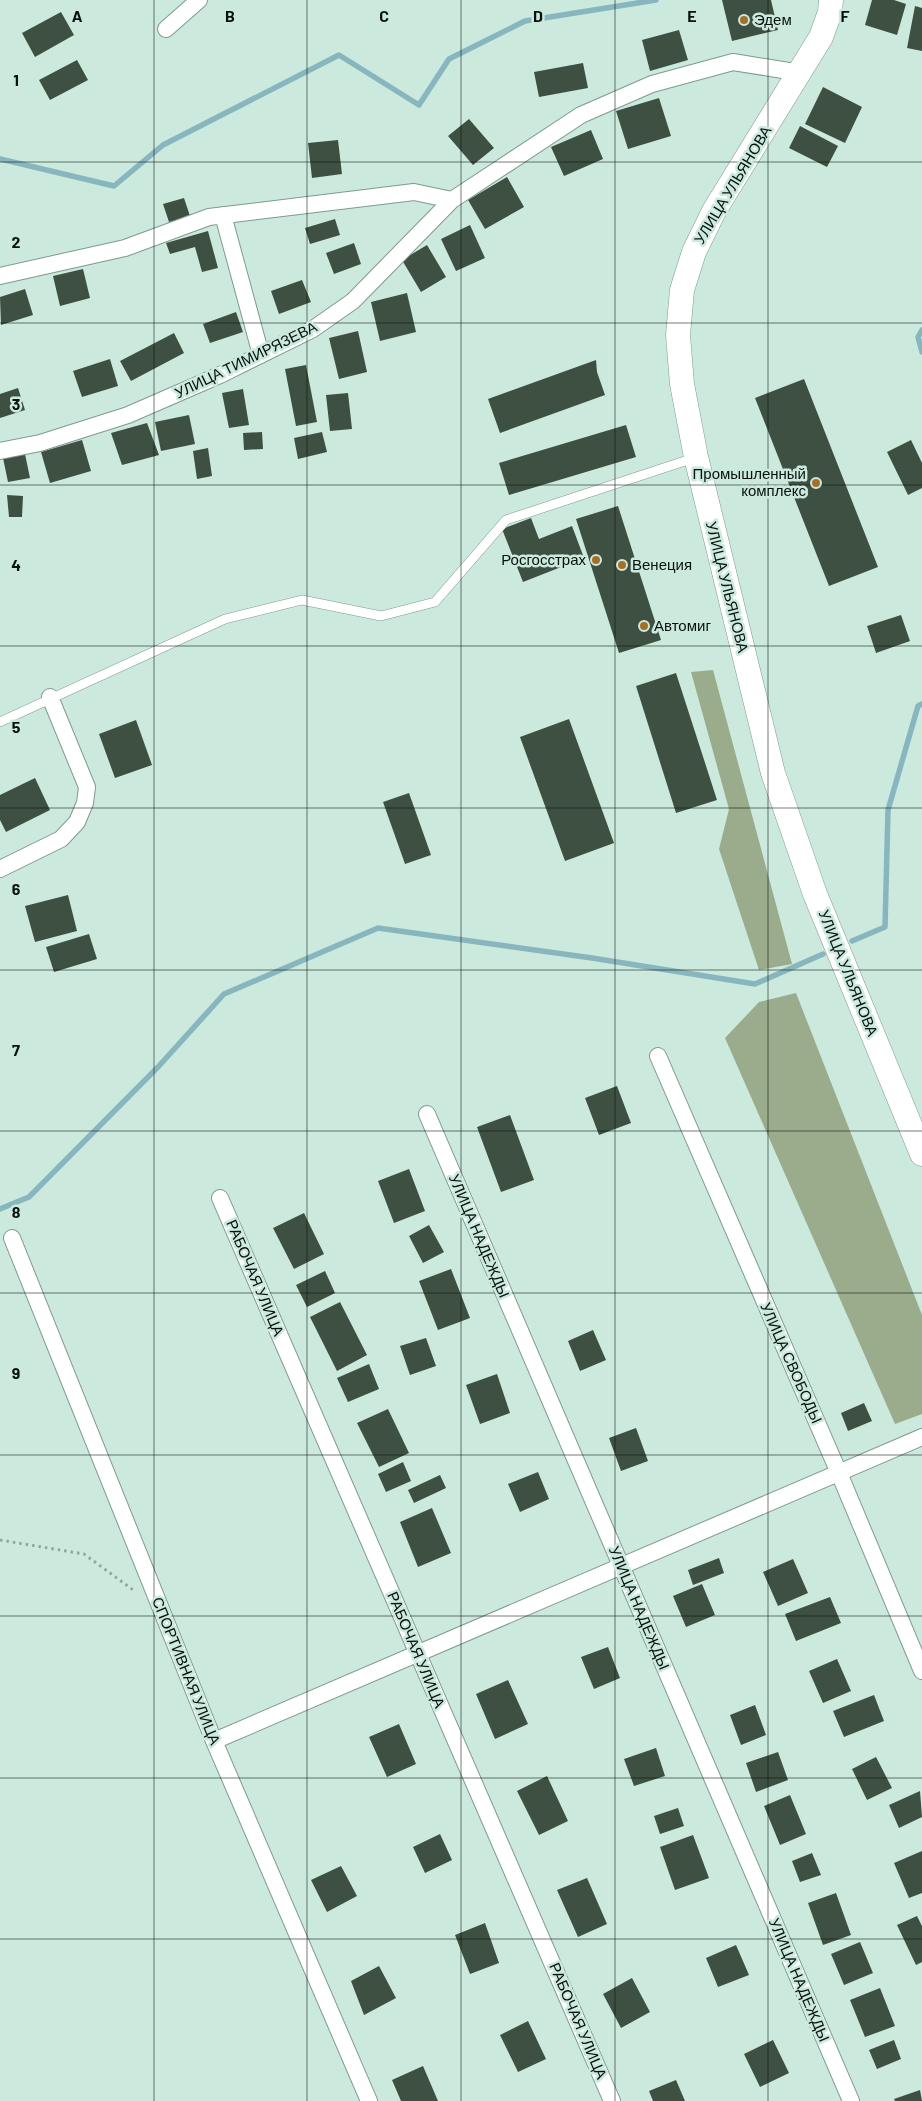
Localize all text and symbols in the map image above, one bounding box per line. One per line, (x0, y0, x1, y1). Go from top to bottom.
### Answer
text: A (72, 6, 83, 25)
text: B (225, 6, 235, 25)
text: C (379, 6, 389, 25)
text: D (533, 6, 543, 25)
text: E (687, 6, 697, 25)
text: F (841, 6, 850, 25)
place label: Эдем (754, 10, 792, 28)
marker: Эдем (738, 14, 750, 26)
text: 1 (13, 70, 19, 89)
street label: УЛИЦА УЛЬЯНОВА (690, 122, 775, 247)
text: 2 (12, 232, 21, 251)
street label: УЛИЦА ТИМИРЯЗЕВА (171, 317, 320, 401)
text: 3 (12, 394, 20, 413)
place label: Промышленный комплекс (693, 464, 806, 499)
marker: Промышленный комплекс (810, 477, 822, 489)
street label: УЛИЦА УЛЬЯНОВА (703, 519, 753, 654)
place label: Росгосстрах (501, 550, 586, 568)
marker: Росгосстрах (590, 554, 602, 566)
text: 4 (11, 555, 21, 574)
place label: Венеция (632, 555, 692, 573)
marker: Венеция (616, 559, 628, 571)
place label: Автомиг (654, 616, 711, 634)
marker: Автомиг (638, 620, 650, 632)
text: 5 (12, 717, 21, 736)
text: 6 (12, 879, 21, 898)
street label: УЛИЦА УЛЬЯНОВА (815, 907, 882, 1038)
text: 7 (12, 1040, 20, 1059)
street label: УЛИЦА НАДЕЖДЫ (446, 1171, 514, 1300)
text: 8 (12, 1202, 21, 1221)
street label: РАБОЧАЯ УЛИЦА (223, 1217, 289, 1338)
street label: УЛИЦА СВОБОДЫ (757, 1299, 827, 1426)
text: 9 (12, 1363, 20, 1382)
street label: УЛИЦА НАДЕЖДЫ (606, 1543, 674, 1672)
street label: РАБОЧАЯ УЛИЦА (384, 1589, 450, 1710)
street label: СПОРТИВНАЯ УЛИЦА (149, 1594, 225, 1747)
street label: УЛИЦА НАДЕЖДЫ (766, 1915, 834, 2044)
street label: РАБОЧАЯ УЛИЦА (546, 1960, 612, 2081)

